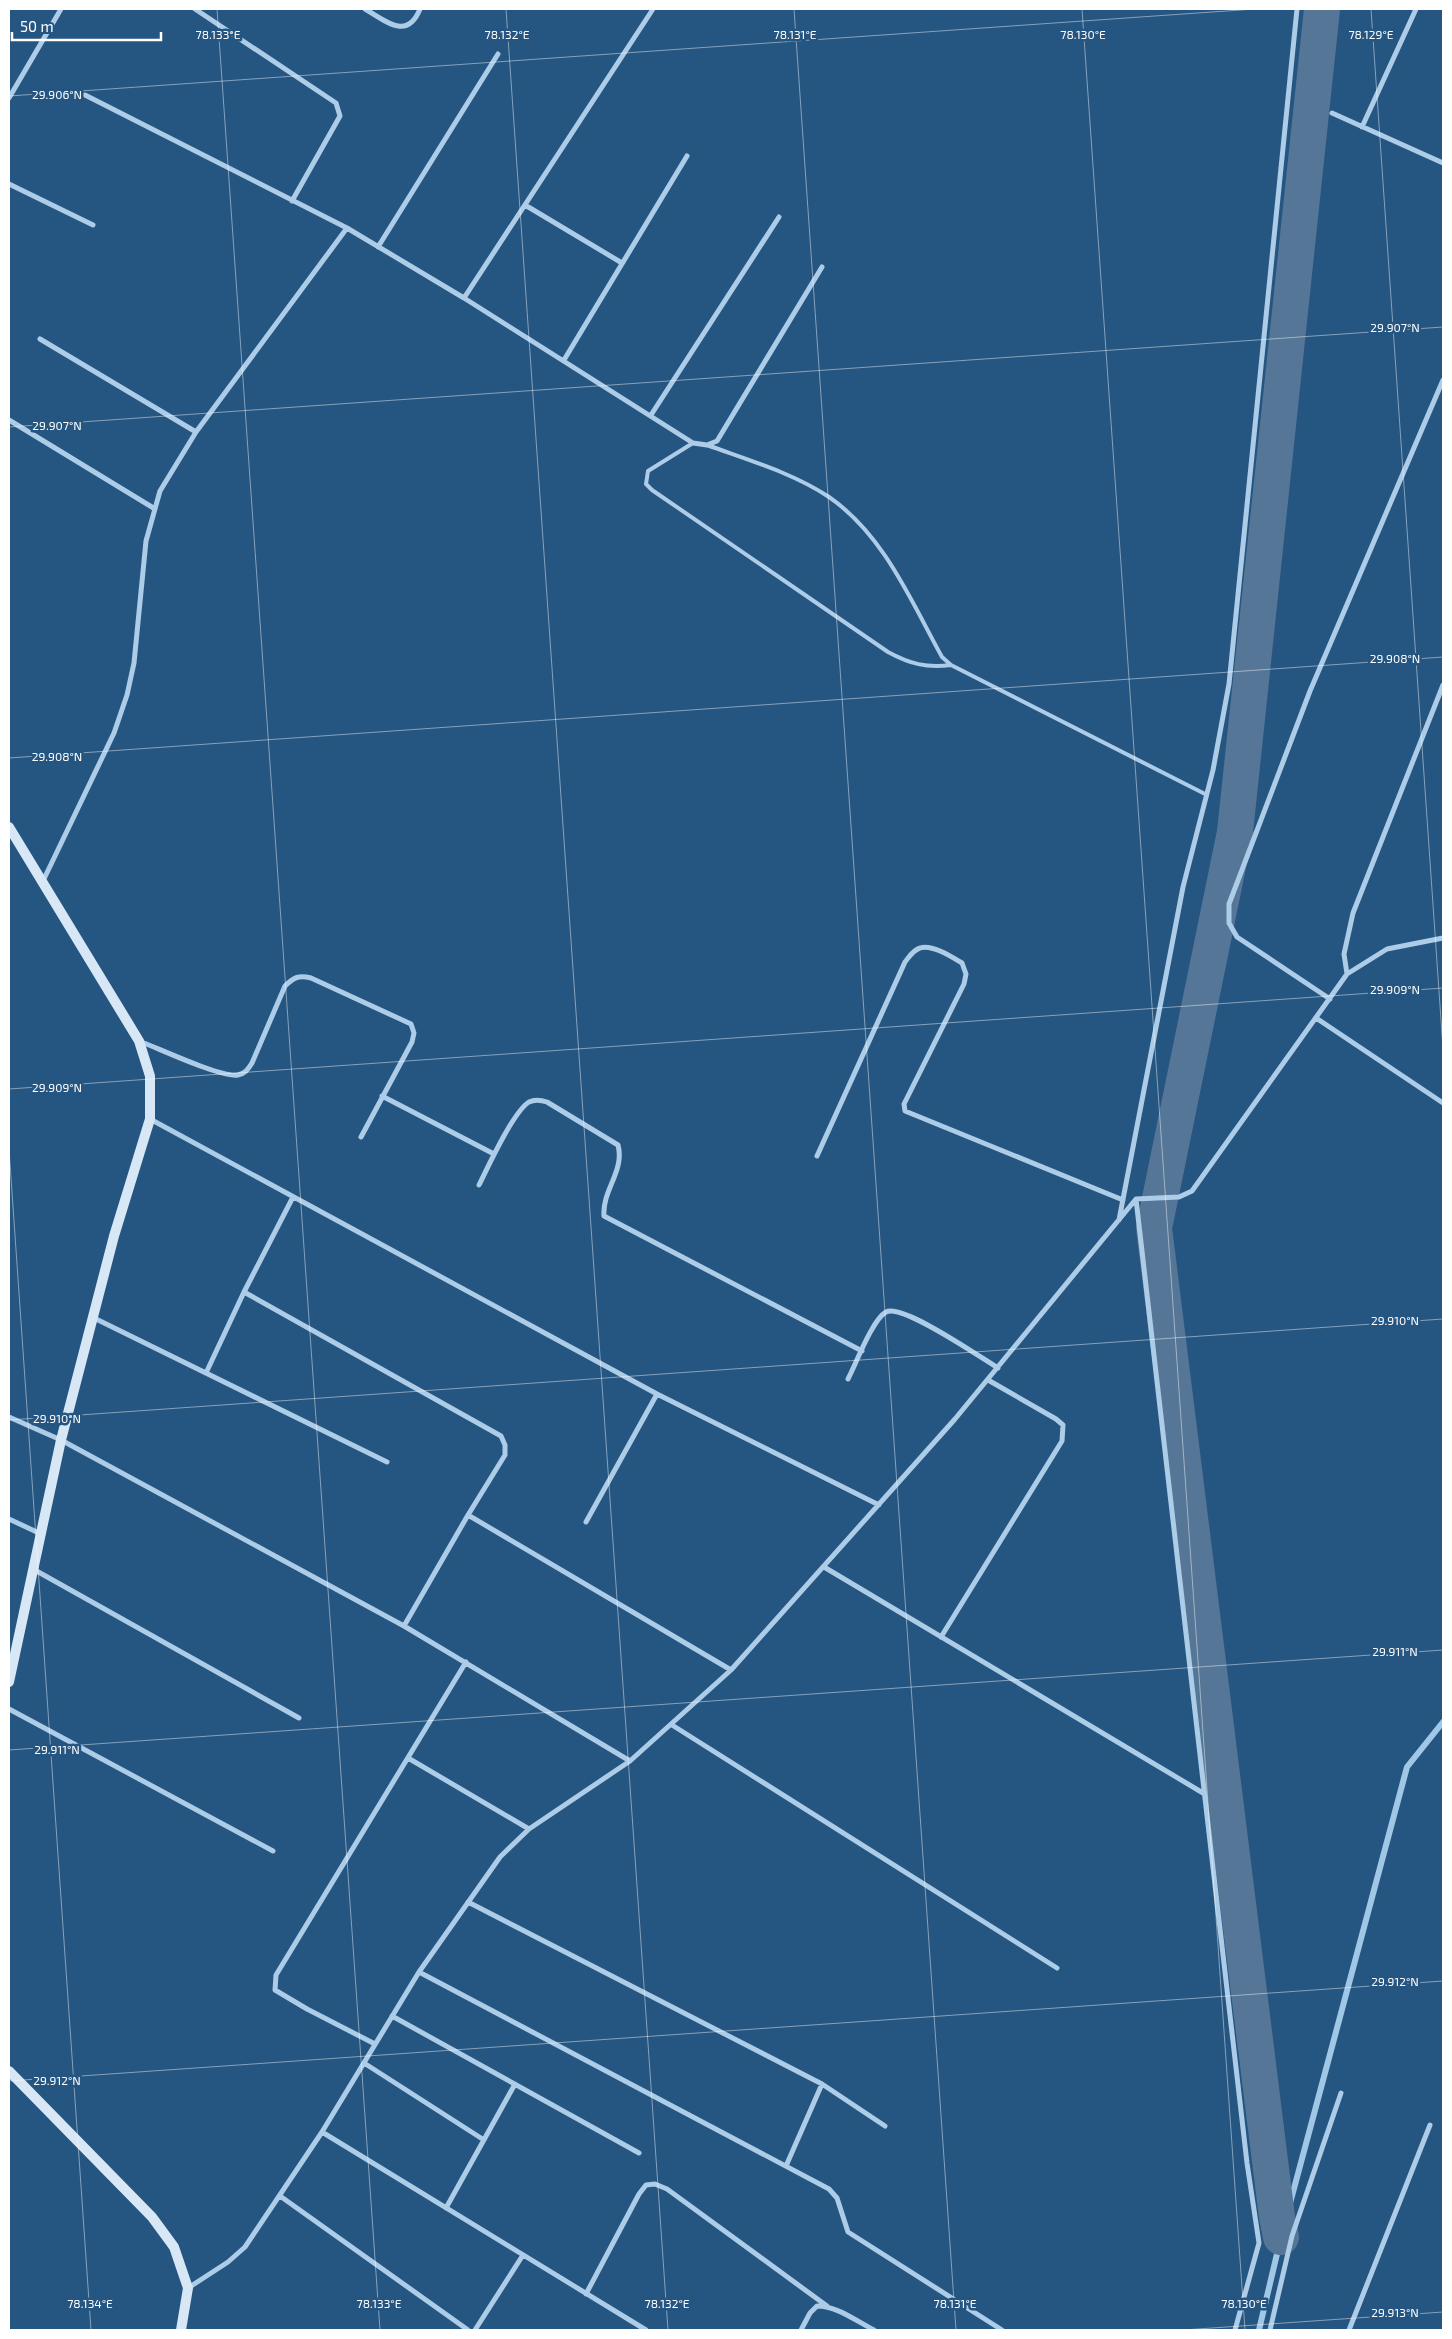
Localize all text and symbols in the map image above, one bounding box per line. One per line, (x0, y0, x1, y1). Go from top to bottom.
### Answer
scale bar (12, 10, 161, 42)
text: 50 m (20, 17, 54, 35)
text: 78.133°E (196, 27, 241, 41)
text: 78.132°E (485, 27, 530, 41)
text: 78.131°E (774, 27, 817, 41)
text: 78.130°E (1060, 27, 1106, 41)
text: 78.129°E (1348, 27, 1394, 41)
text: 29.906°N (32, 87, 82, 101)
text: 29.907°N (1370, 320, 1420, 334)
text: 29.907°N (32, 418, 82, 432)
text: 29.908°N (1370, 651, 1420, 665)
text: 29.908°N (32, 749, 82, 763)
text: 29.909°N (1370, 982, 1420, 996)
text: 29.909°N (32, 1080, 82, 1094)
text: 29.910°N (1371, 1313, 1419, 1327)
text: 29.910°N (33, 1411, 81, 1425)
text: 29.911°N (1372, 1644, 1418, 1658)
text: 29.911°N (34, 1742, 80, 1756)
text: 29.912°N (1371, 1974, 1419, 1988)
text: 29.912°N (33, 2073, 81, 2087)
text: 78.134°E (67, 2296, 113, 2310)
text: 78.133°E (357, 2296, 402, 2310)
text: 78.132°E (645, 2296, 690, 2310)
text: 78.131°E (934, 2296, 977, 2310)
text: 78.130°E (1221, 2296, 1267, 2310)
text: 29.913°N (1371, 2305, 1419, 2319)

